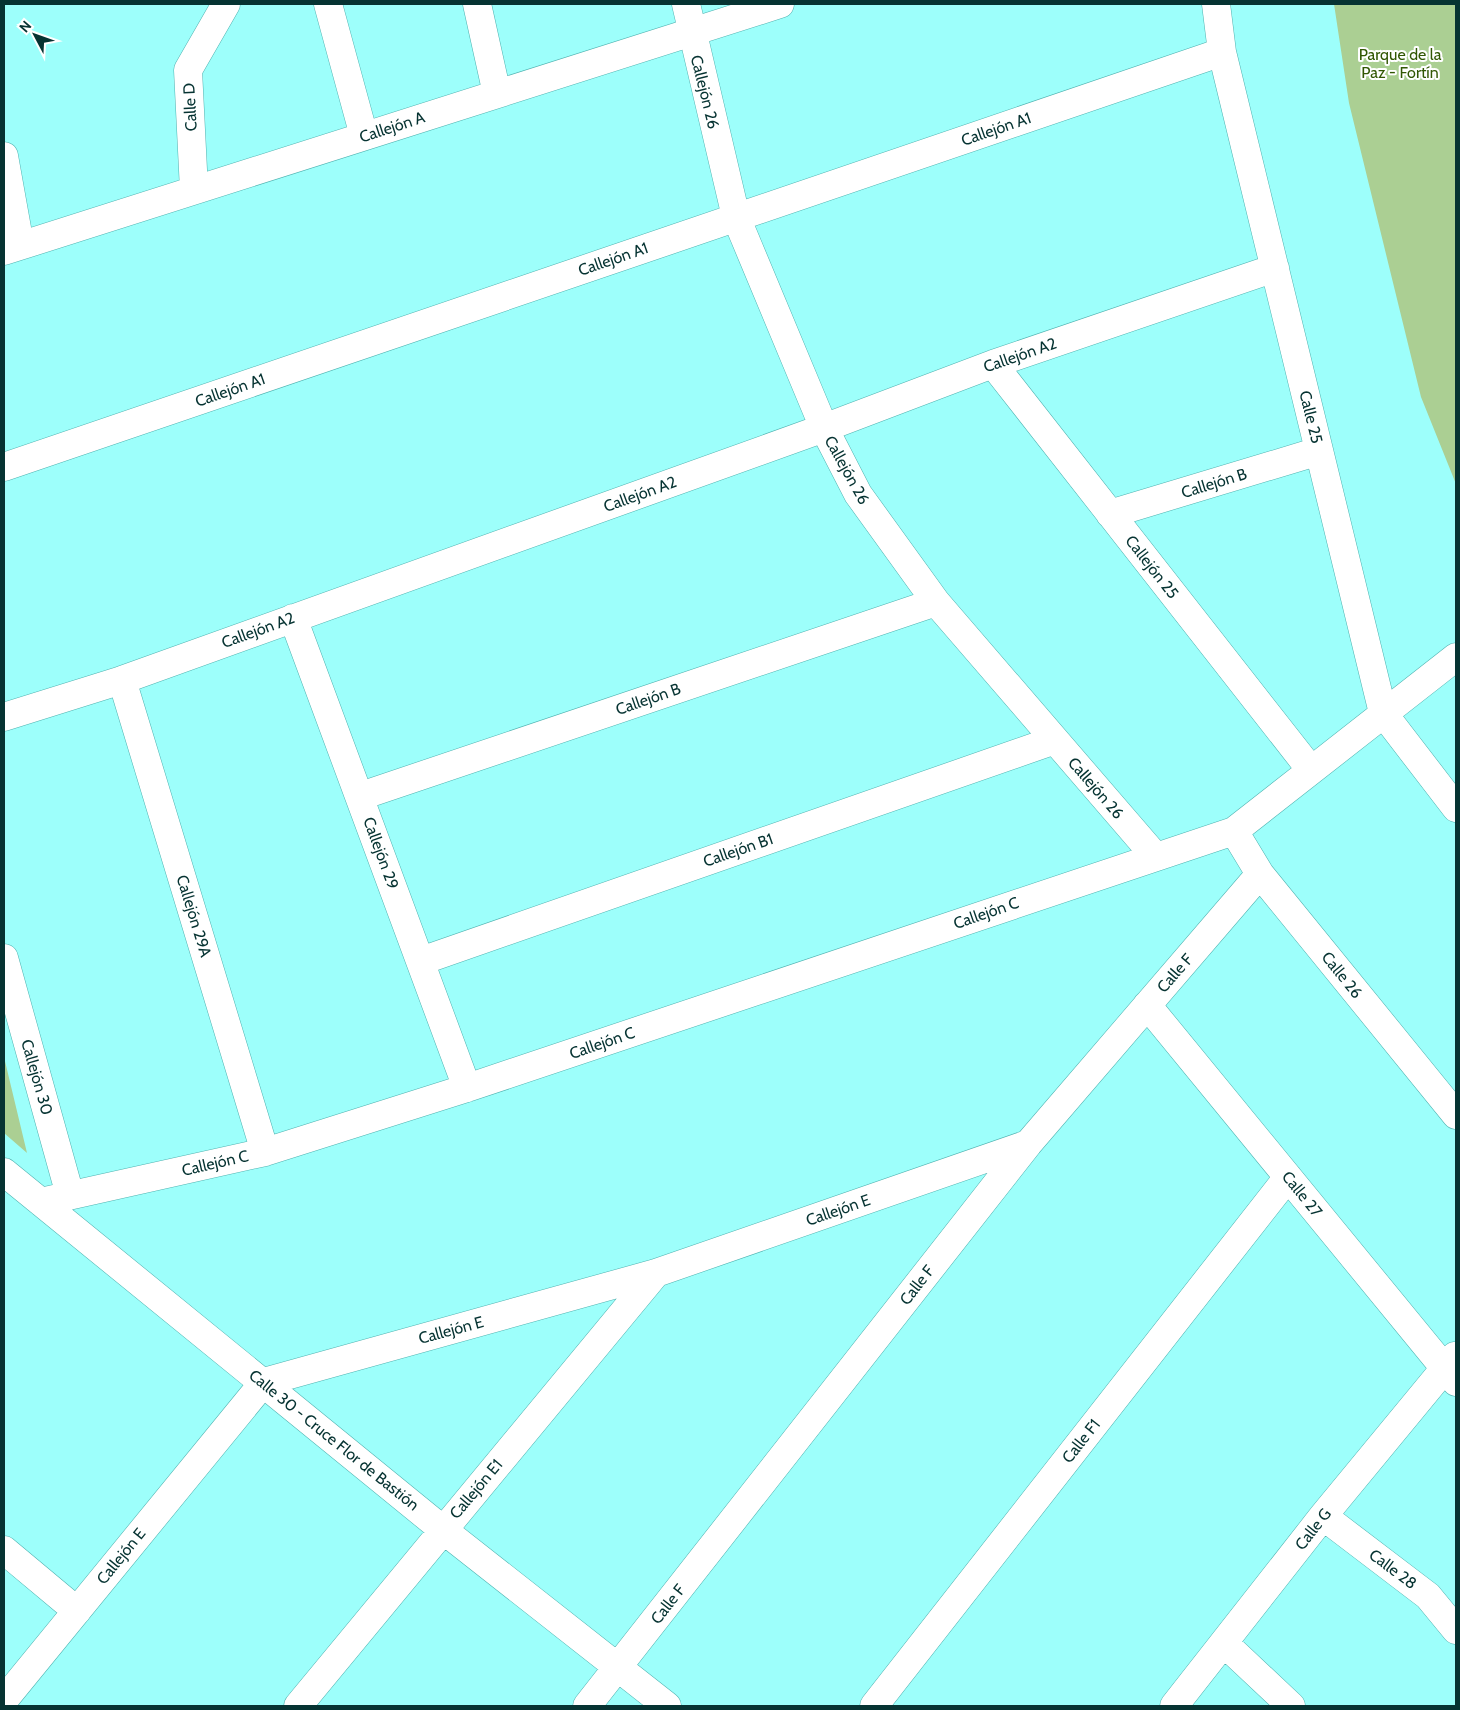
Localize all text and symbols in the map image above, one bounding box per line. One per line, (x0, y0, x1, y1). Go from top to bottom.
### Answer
north arrow (10, 10, 60, 60)
text: N (15, 17, 35, 36)
park label: Parque de la Paz - Fortín (1359, 45, 1442, 82)
street label: Callejón 26 (687, 53, 723, 131)
street label: Calle D (179, 82, 201, 132)
street label: Callejón A (357, 107, 427, 147)
street label: Callejón A1 (959, 108, 1033, 150)
street label: Callejón A1 (576, 238, 650, 280)
street label: Callejón A2 (981, 334, 1059, 376)
street label: Callejón A1 (193, 369, 267, 411)
street label: Calle 25 (1295, 389, 1327, 445)
street label: Callejón 26 (820, 432, 874, 508)
street label: Callejón B (1179, 464, 1249, 502)
street label: Callejón A2 (601, 472, 679, 516)
street label: Callejón 25 (1121, 532, 1183, 602)
street label: Callejón A2 (219, 608, 297, 652)
street label: Callejón B (613, 679, 683, 719)
street label: Callejón 26 (1064, 753, 1128, 823)
street label: Callejón 29 (359, 814, 403, 892)
street label: Callejón B1 (701, 829, 775, 871)
street label: Callejón 29A (173, 873, 216, 959)
street label: Callejón C (951, 893, 1021, 933)
street label: Calle 26 (1318, 948, 1366, 1002)
street label: Calle F (1153, 949, 1197, 996)
street label: Callejón C (567, 1023, 637, 1063)
street label: Callejón 30 (17, 1037, 57, 1117)
street label: Callejón C (180, 1146, 250, 1180)
street label: Calle 27 (1278, 1167, 1326, 1221)
street label: Callejón E (803, 1190, 873, 1230)
street label: Calle F (896, 1261, 939, 1309)
street label: Callejón E (416, 1312, 486, 1348)
street label: Calle 30 - Cruce Flor de Bastión (245, 1365, 423, 1515)
street label: Calle F1 (1058, 1415, 1104, 1467)
street label: Callejón E1 (446, 1455, 506, 1523)
street label: Calle G (1291, 1504, 1335, 1554)
street label: Callejón E (93, 1524, 149, 1588)
street label: Calle 28 (1365, 1545, 1421, 1593)
street label: Calle F (647, 1580, 690, 1628)

